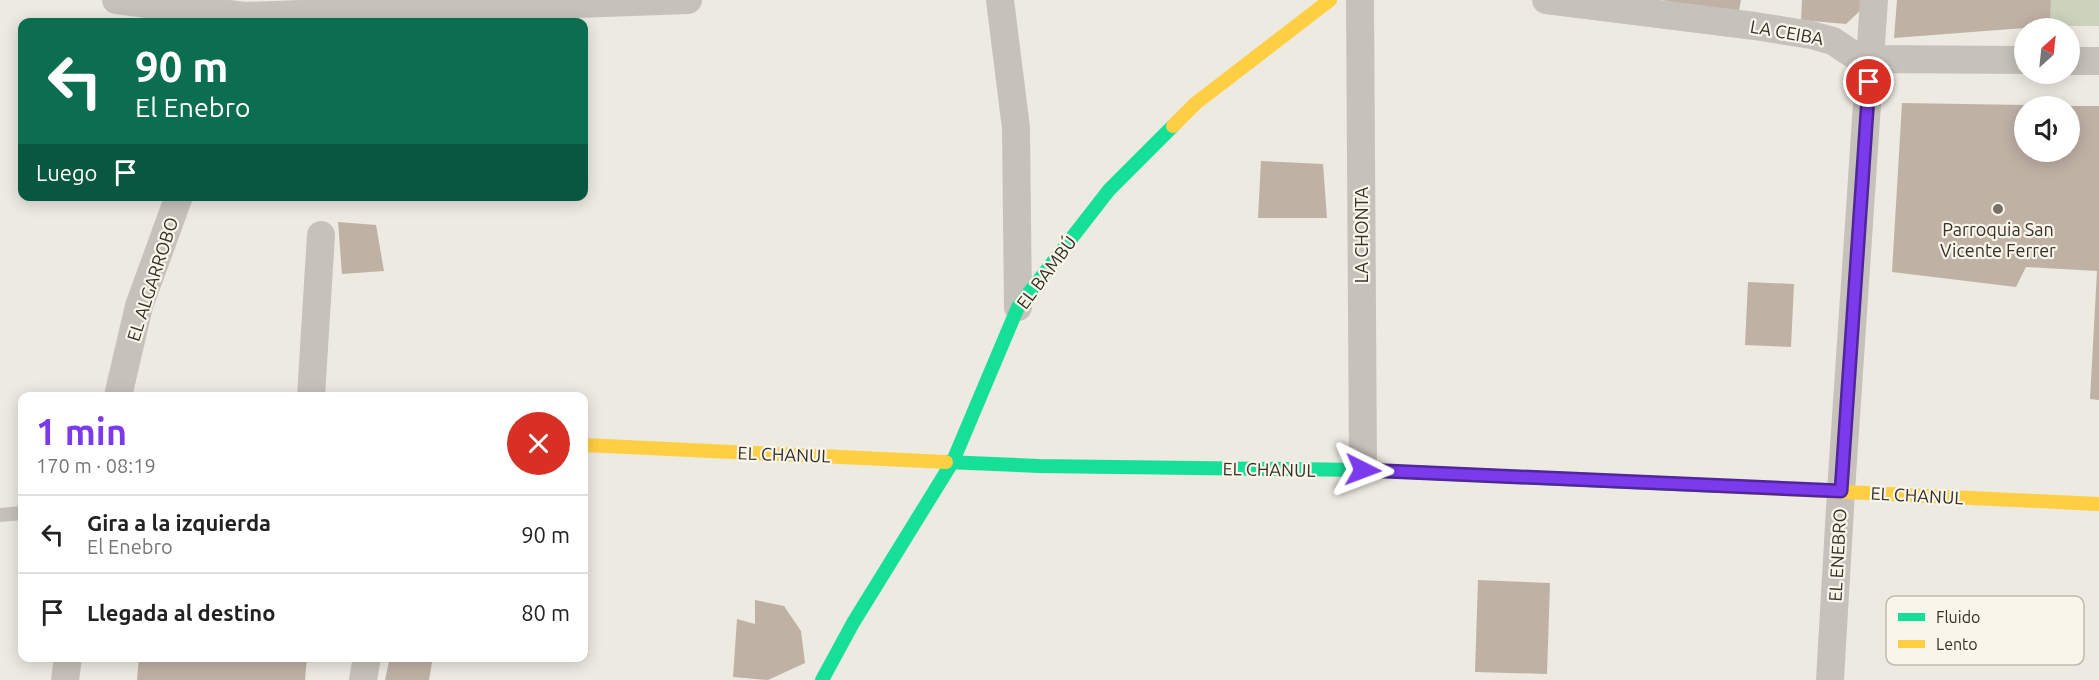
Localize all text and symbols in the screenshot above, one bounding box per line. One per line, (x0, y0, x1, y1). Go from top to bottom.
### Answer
street label: LA CEIBA (1749, 16, 1826, 48)
north arrow (2014, 18, 2080, 84)
map controls (2014, 18, 2080, 162)
icon: left (36, 42, 114, 120)
text: 90 m (135, 43, 229, 90)
pin (1843, 56, 1894, 107)
icon: arrive (1852, 65, 1885, 98)
text: El Enebro (135, 92, 251, 122)
button: sound (2014, 96, 2080, 162)
icon: arrive (109, 156, 142, 189)
text: Luego (36, 160, 97, 185)
street label: LA CHONTA (1351, 186, 1371, 283)
marker: Parroquia San Vicente Ferrer (1991, 202, 2005, 216)
street label: EL ALGARROBO (123, 215, 181, 343)
place label: Parroquia San Vicente Ferrer (1940, 219, 2056, 260)
street label: EL BAMBÚ (1011, 231, 1080, 312)
text: 1 min (36, 411, 127, 452)
button: close (507, 412, 570, 475)
position arrow (1331, 438, 1395, 502)
street label: EL CHANUL (737, 442, 831, 466)
text: 170 m · 08:19 (36, 454, 156, 477)
street label: EL CHANUL (1222, 458, 1316, 480)
street label: EL CHANUL (1870, 483, 1964, 507)
street label: EL ENEBRO (1825, 508, 1849, 602)
text: Gira a la izquierda (87, 510, 271, 535)
icon: left (36, 518, 69, 551)
text: 90 m (521, 522, 570, 547)
text: El Enebro (87, 535, 173, 558)
icon: arrive (36, 596, 69, 629)
legend (1886, 596, 2084, 665)
text: Llegada al destino (87, 600, 275, 625)
text: 80 m (521, 600, 570, 625)
text: Fluido (1936, 608, 1980, 626)
text: Lento (1936, 635, 1978, 653)

